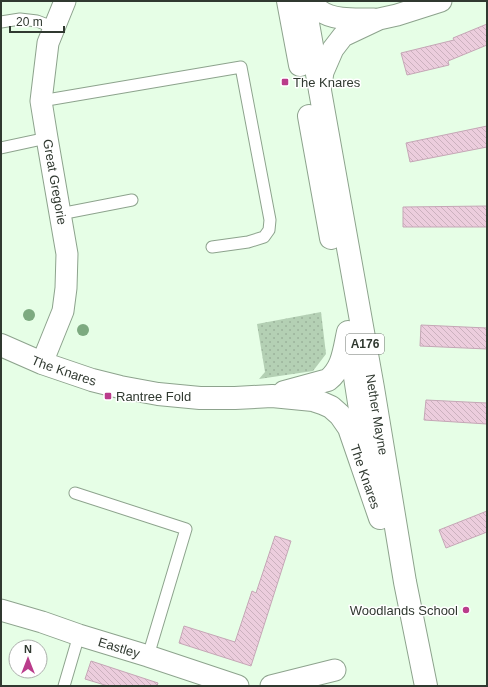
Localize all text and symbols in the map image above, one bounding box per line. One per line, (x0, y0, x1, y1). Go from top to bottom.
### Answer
scale bar (10, 8, 64, 34)
text: 20 m (16, 15, 43, 29)
place label: The Knares (293, 75, 361, 90)
marker: The Knares (280, 77, 290, 87)
street label: Great Gregorie (40, 138, 70, 226)
road number: A176 (346, 334, 384, 354)
street label: The Knares (29, 352, 98, 388)
street label: Nether Mayne (363, 373, 391, 456)
place label: Rantree Fold (116, 389, 191, 404)
marker: Rantree Fold (103, 391, 113, 401)
street label: The Knares (348, 442, 384, 511)
place label: Woodlands School (350, 603, 458, 618)
marker: Woodlands School (461, 605, 471, 615)
street label: Eastley (97, 634, 142, 661)
north arrow (8, 639, 48, 679)
text: N (24, 643, 32, 655)

